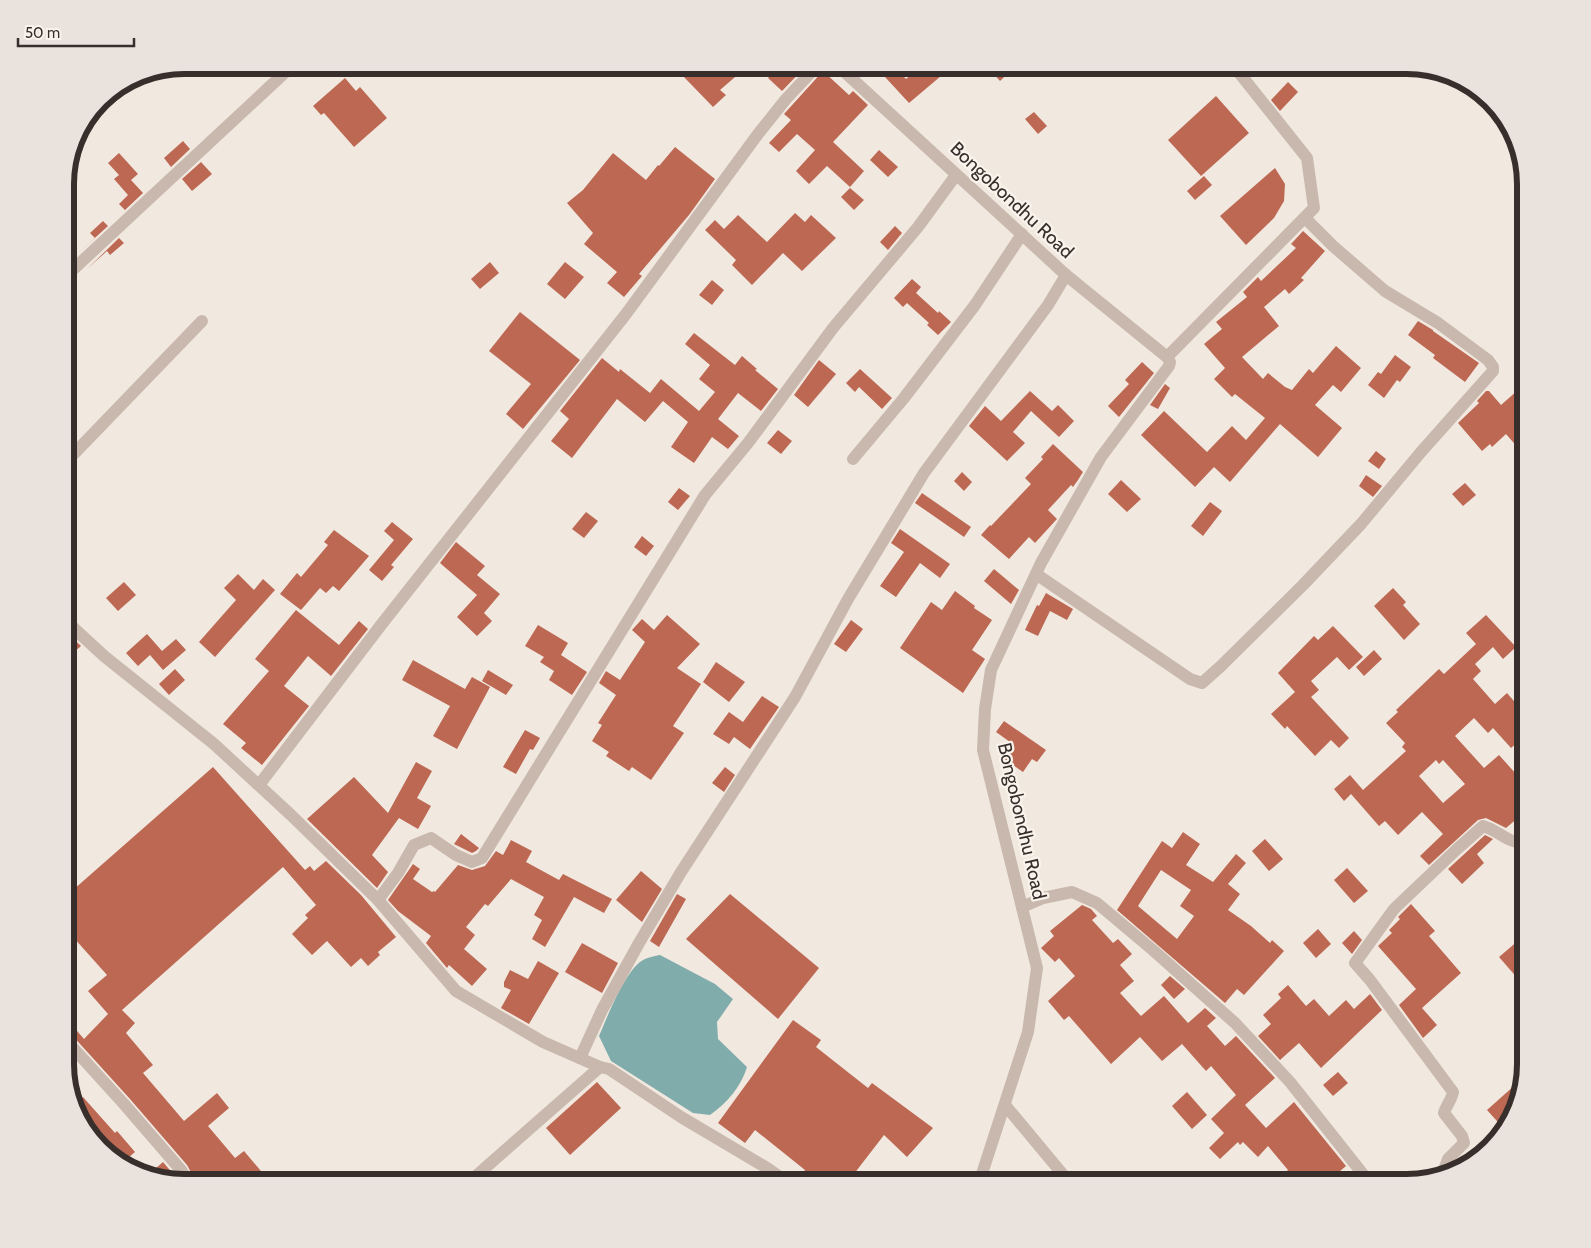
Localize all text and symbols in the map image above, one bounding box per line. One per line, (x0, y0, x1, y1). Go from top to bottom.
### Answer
scale bar (18, 15, 134, 47)
text: 50 m (25, 24, 60, 42)
street label: Bongobondhu Road (946, 137, 1078, 263)
street label: Bongobondhu Road (993, 740, 1051, 902)

